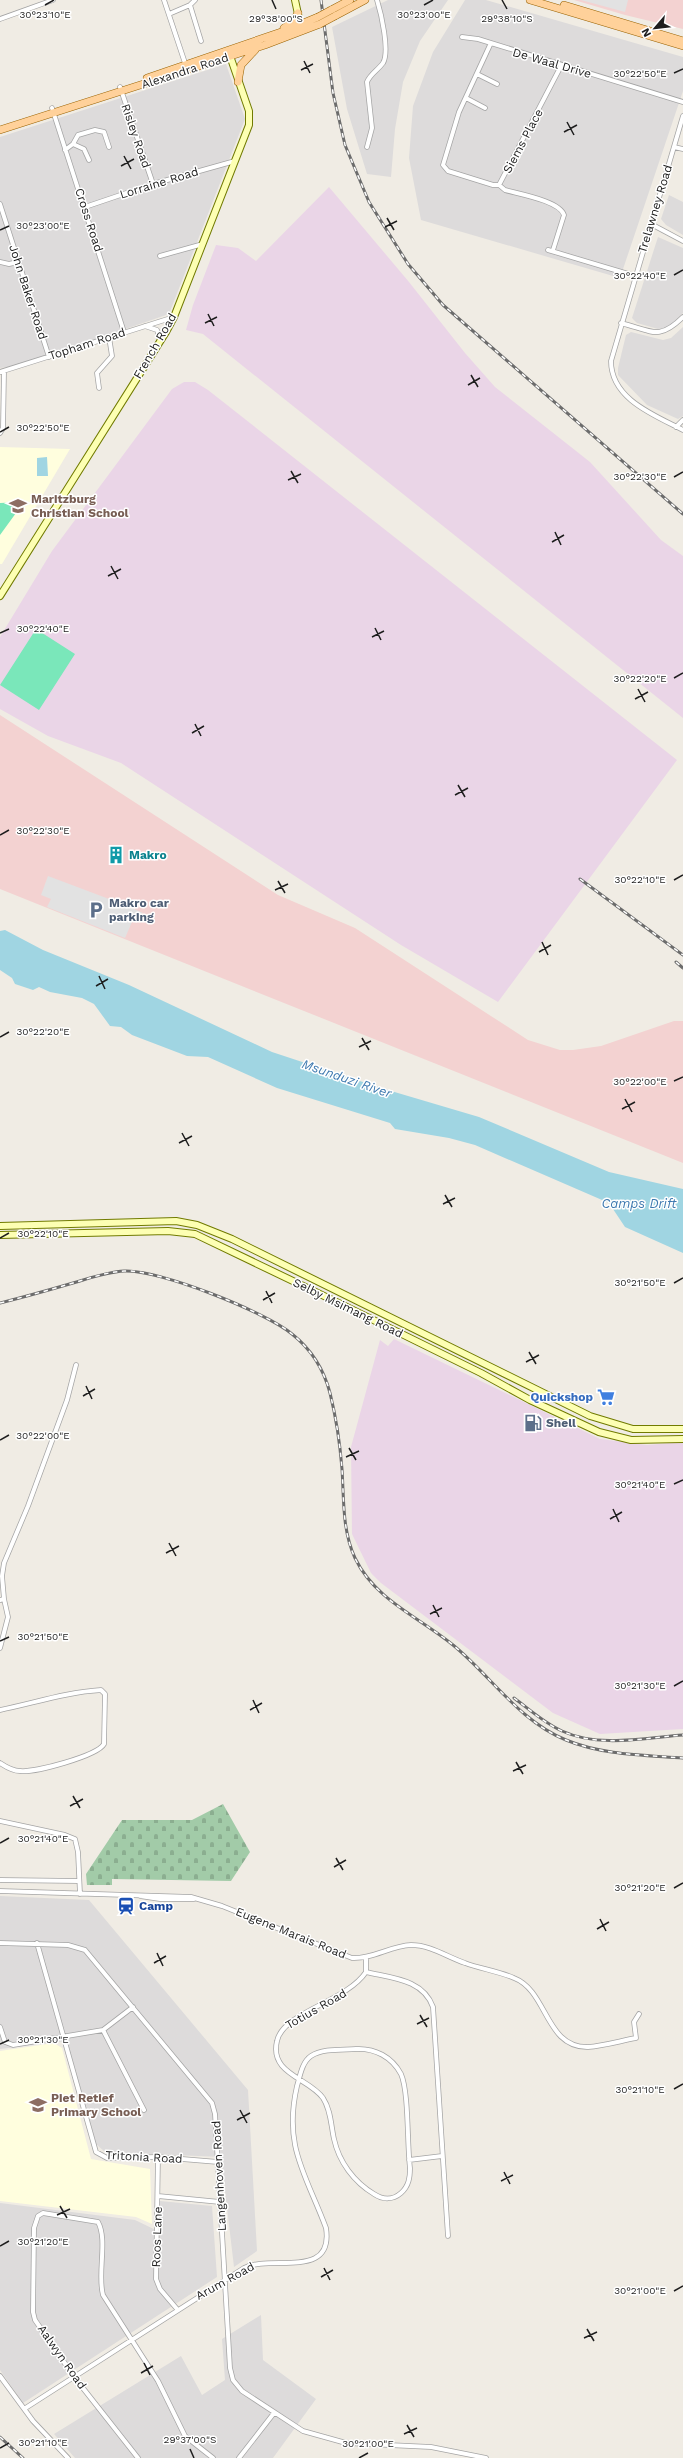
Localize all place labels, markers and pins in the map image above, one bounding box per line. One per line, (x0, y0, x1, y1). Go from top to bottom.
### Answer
place label: Maritzburg Christian School (31, 492, 129, 520)
school or university icon: Maritzburg Christian School (8, 496, 28, 516)
building icon: Makro (106, 845, 126, 865)
place label: Makro (129, 848, 167, 862)
place label: Makro car parking (109, 896, 170, 924)
parking icon: Makro car parking (86, 900, 106, 920)
supermarket icon: Quickshop (596, 1387, 616, 1407)
place label: Quickshop (530, 1390, 593, 1404)
fuel station icon: Shell (523, 1413, 543, 1433)
place label: Shell (546, 1416, 576, 1430)
station icon: Camp (116, 1896, 136, 1916)
place label: Camp (139, 1899, 173, 1913)
place label: Piet Retief Primary School (51, 2091, 141, 2119)
school or university icon: Piet Retief Primary School (28, 2095, 48, 2115)

